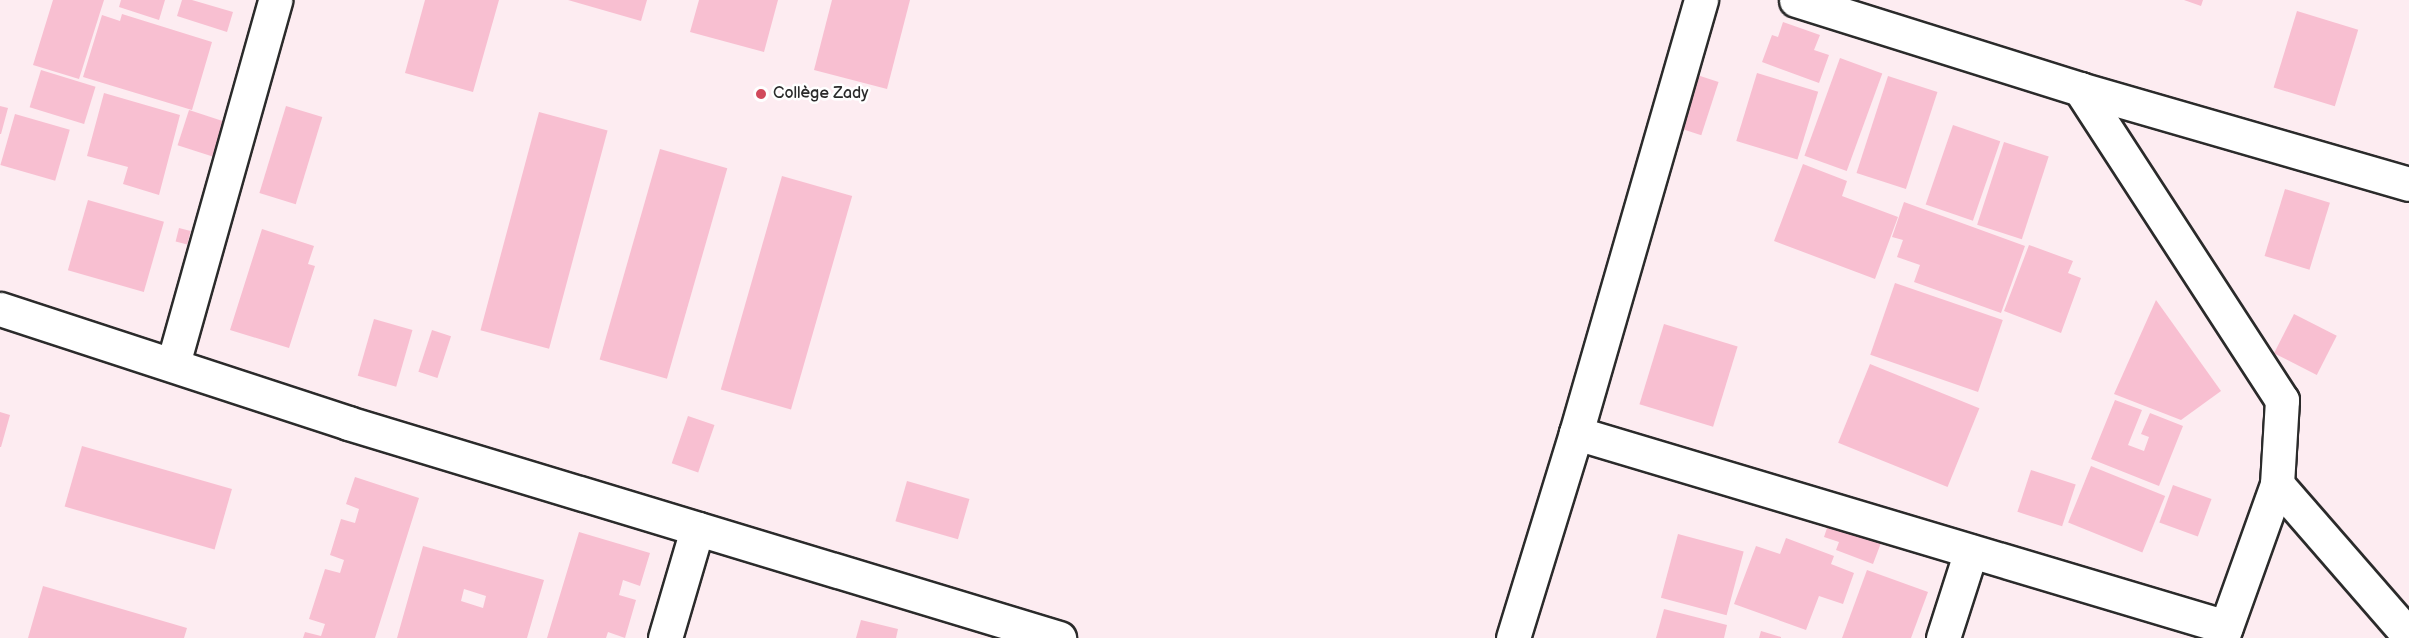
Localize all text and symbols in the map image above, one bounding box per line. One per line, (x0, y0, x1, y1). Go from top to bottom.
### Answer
place label: Collège Zady (773, 84, 868, 104)
marker: Collège Zady (754, 87, 768, 101)

